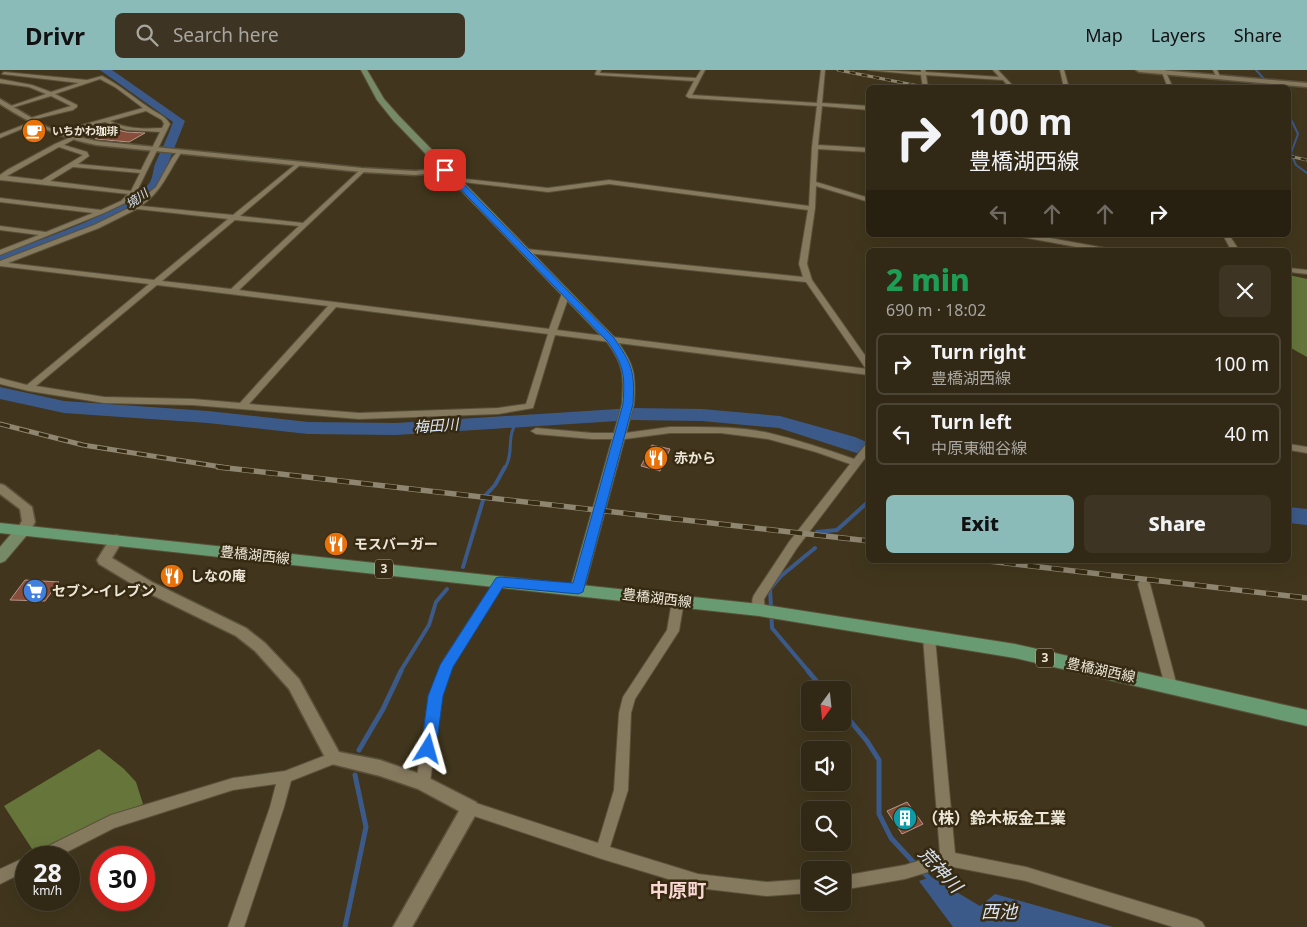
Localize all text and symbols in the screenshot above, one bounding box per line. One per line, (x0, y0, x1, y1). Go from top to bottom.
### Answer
search box (115, 13, 465, 58)
text: Drivr (25, 19, 85, 52)
icon: search (133, 21, 161, 49)
text: Search here (173, 22, 279, 48)
text: Map (1085, 23, 1123, 47)
text: Layers (1151, 23, 1206, 47)
text: Share (1234, 23, 1282, 47)
text: 100 m (969, 98, 1072, 145)
icon: right (886, 105, 951, 170)
cafe icon: いちかわ珈琲 (21, 118, 47, 144)
place label: いちかわ珈琲 (52, 123, 118, 138)
text: 豊橋湖西線 (969, 145, 1079, 175)
pin (424, 149, 466, 191)
icon: arrive (431, 156, 459, 184)
water label: 境川 (122, 183, 153, 213)
icon: left (985, 200, 1013, 228)
icon: ahead (1038, 200, 1066, 228)
icon: ahead (1091, 200, 1119, 228)
icon: right (1144, 200, 1172, 228)
text: 2 min (886, 259, 970, 300)
button: close (1219, 265, 1271, 317)
text: 690 m · 18:02 (886, 299, 986, 321)
text: Turn right (931, 339, 1026, 365)
icon: right (888, 350, 916, 378)
text: 100 m (1214, 351, 1269, 377)
text: 豊橋湖西線 (931, 367, 1011, 389)
text: Turn left (931, 409, 1012, 435)
water label: 梅田川 (413, 413, 461, 437)
icon: left (888, 420, 916, 448)
text: 40 m (1225, 421, 1269, 447)
text: 中原東細谷線 (931, 437, 1027, 459)
restaurant icon: 赤から (643, 445, 669, 471)
place label: 赤から (674, 448, 716, 467)
button: Exit (886, 495, 1074, 553)
button: Share (1084, 495, 1271, 553)
restaurant icon: モスバーガー (323, 531, 349, 557)
place label: モスバーガー (354, 534, 438, 553)
street label: 豊橋湖西線 (219, 541, 291, 568)
road number: 3 (375, 559, 393, 578)
restaurant icon: しなの庵 (159, 563, 185, 589)
place label: しなの庵 (190, 566, 246, 585)
supermarket icon: セブン-イレブン (22, 578, 48, 604)
place label: セブン-イレブン (52, 581, 154, 600)
street label: 豊橋湖西線 (621, 584, 693, 611)
road number: 3 (1036, 648, 1054, 668)
street label: 豊橋湖西線 (1065, 653, 1137, 686)
north arrow (801, 681, 851, 731)
map controls (801, 681, 851, 911)
position arrow (401, 722, 453, 774)
button: sound (801, 741, 851, 791)
button: search (801, 801, 851, 851)
building icon: （株）鈴木板金工業 (892, 805, 918, 831)
place label: （株）鈴木板金工業 (922, 807, 1066, 829)
water label: 荒神川 (914, 841, 969, 899)
speed limit sign: 30 (90, 846, 155, 911)
text: 28 (33, 855, 62, 889)
button: layers (801, 861, 851, 911)
district label: 中原町 (649, 877, 707, 903)
text: km/h (33, 882, 62, 899)
water label: 西池 (981, 899, 1019, 923)

